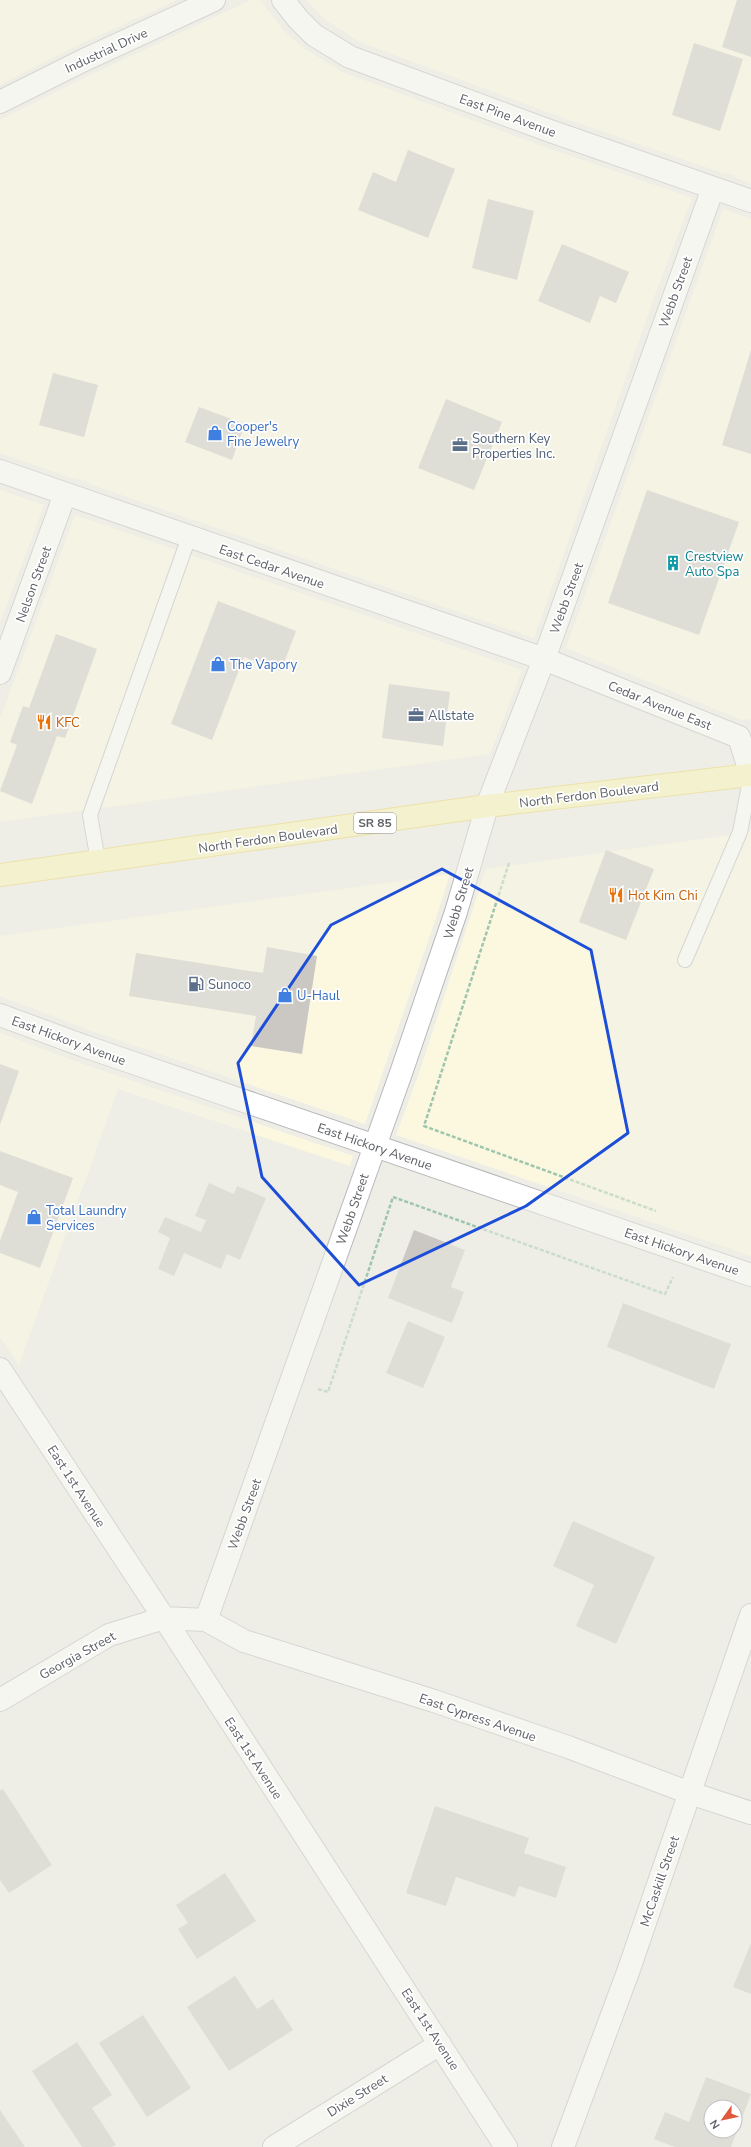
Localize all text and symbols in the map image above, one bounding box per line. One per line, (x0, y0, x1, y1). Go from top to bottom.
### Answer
street label: Industrial Drive (62, 24, 151, 78)
street label: East Pine Avenue (457, 90, 559, 142)
street label: Webb Street (655, 254, 697, 330)
place label: Cooper's Fine Jewelry (227, 418, 299, 451)
shop icon: Cooper's Fine Jewelry (206, 424, 224, 442)
place label: Southern Key Properties Inc. (472, 430, 555, 463)
office icon: Southern Key Properties Inc. (451, 436, 469, 454)
street label: East Cedar Avenue (217, 540, 327, 593)
street label: Nelson Street (12, 543, 56, 625)
place label: Crestview Auto Spa (685, 548, 744, 581)
building icon: Crestview Auto Spa (664, 554, 682, 572)
street label: Webb Street (546, 560, 588, 636)
shop icon: The Vapory (209, 655, 227, 673)
place label: The Vapory (230, 656, 297, 674)
street label: Cedar Avenue East (605, 677, 715, 735)
office icon: Allstate (407, 706, 425, 724)
place label: Allstate (428, 707, 474, 725)
restaurant icon: KFC (35, 713, 53, 731)
place label: KFC (56, 714, 80, 732)
street label: North Ferdon Boulevard (518, 777, 660, 812)
road number: SR 85 (354, 813, 396, 833)
street label: North Ferdon Boulevard (197, 820, 339, 858)
street label: Webb Street (439, 865, 479, 942)
restaurant icon: Hot Kim Chi (607, 886, 625, 904)
place label: Hot Kim Chi (628, 887, 698, 905)
fuel station icon: Sunoco (187, 975, 205, 993)
place label: Sunoco (208, 976, 251, 994)
shop icon: U-Haul (276, 986, 294, 1004)
place label: U-Haul (297, 987, 340, 1005)
street label: East Hickory Avenue (9, 1012, 128, 1070)
street label: East Hickory Avenue (315, 1119, 435, 1175)
street label: Webb Street (332, 1171, 374, 1247)
place label: Total Laundry Services (46, 1202, 127, 1235)
shop icon: Total Laundry Services (25, 1208, 43, 1226)
street label: East Hickory Avenue (622, 1224, 742, 1280)
street label: East 1st Avenue (43, 1442, 110, 1531)
street label: Webb Street (224, 1476, 266, 1552)
street label: Georgia Street (36, 1627, 119, 1684)
street label: East Cypress Avenue (417, 1689, 539, 1746)
street label: East 1st Avenue (220, 1714, 287, 1803)
street label: McCaskill Street (636, 1833, 684, 1929)
street label: East 1st Avenue (397, 1985, 464, 2074)
street label: Dixie Street (324, 2070, 392, 2122)
north arrow (703, 2099, 743, 2139)
text: N (707, 2117, 724, 2132)

